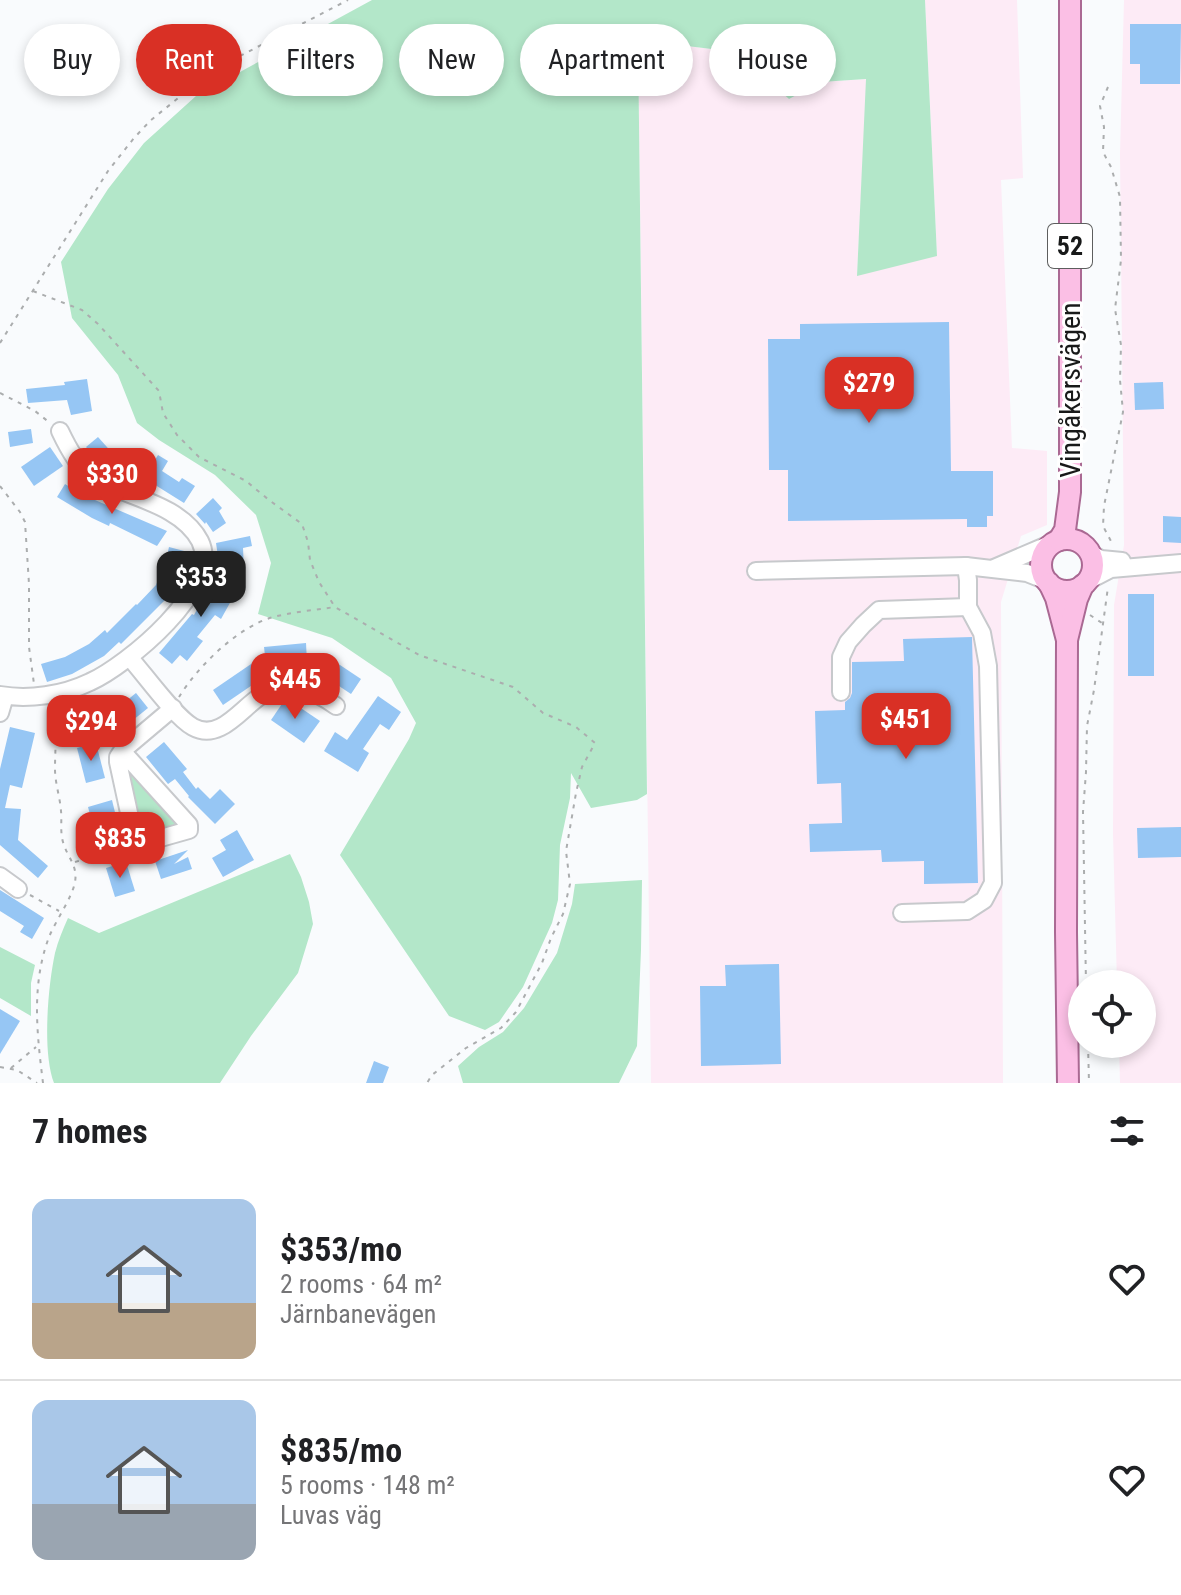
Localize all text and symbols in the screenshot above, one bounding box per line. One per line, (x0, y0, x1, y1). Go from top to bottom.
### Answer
chip: Buy (24, 24, 120, 96)
chip: Rent (136, 24, 242, 96)
chip: Filters (258, 24, 383, 96)
chip: New (399, 24, 504, 96)
chip: Apartment (520, 24, 693, 96)
chip: House (709, 24, 836, 96)
road number: 52 (1048, 224, 1092, 268)
street label: Vingåkersvägen (1054, 302, 1087, 478)
pin: $279 (822, 357, 916, 425)
text: $279 (843, 368, 895, 398)
pin: $330 (65, 448, 159, 516)
text: $330 (86, 459, 138, 489)
pin: $353 (154, 551, 248, 619)
text: $353 (175, 562, 227, 592)
pin: $445 (248, 653, 342, 721)
text: $445 (269, 664, 321, 694)
pin: $451 (859, 693, 953, 761)
pin: $294 (44, 695, 138, 763)
text: $451 (880, 704, 932, 734)
text: $294 (65, 706, 117, 736)
pin: $835 (73, 812, 167, 880)
text: $835 (94, 823, 146, 853)
map controls (1068, 970, 1156, 1058)
button: locate (1068, 970, 1156, 1058)
icon: filters (1105, 1109, 1149, 1153)
text: 7 homes (32, 1111, 148, 1151)
text: $353/mo (280, 1229, 402, 1269)
icon: home (96, 1231, 192, 1327)
icon: heart (1105, 1257, 1149, 1301)
text: 2 rooms · 64 m² (280, 1269, 442, 1299)
text: Järnbanevägen (280, 1299, 436, 1329)
text: $835/mo (280, 1430, 402, 1470)
icon: home (96, 1432, 192, 1528)
icon: heart (1105, 1458, 1149, 1502)
text: 5 rooms · 148 m² (280, 1470, 455, 1500)
text: Luvas väg (280, 1500, 382, 1530)

